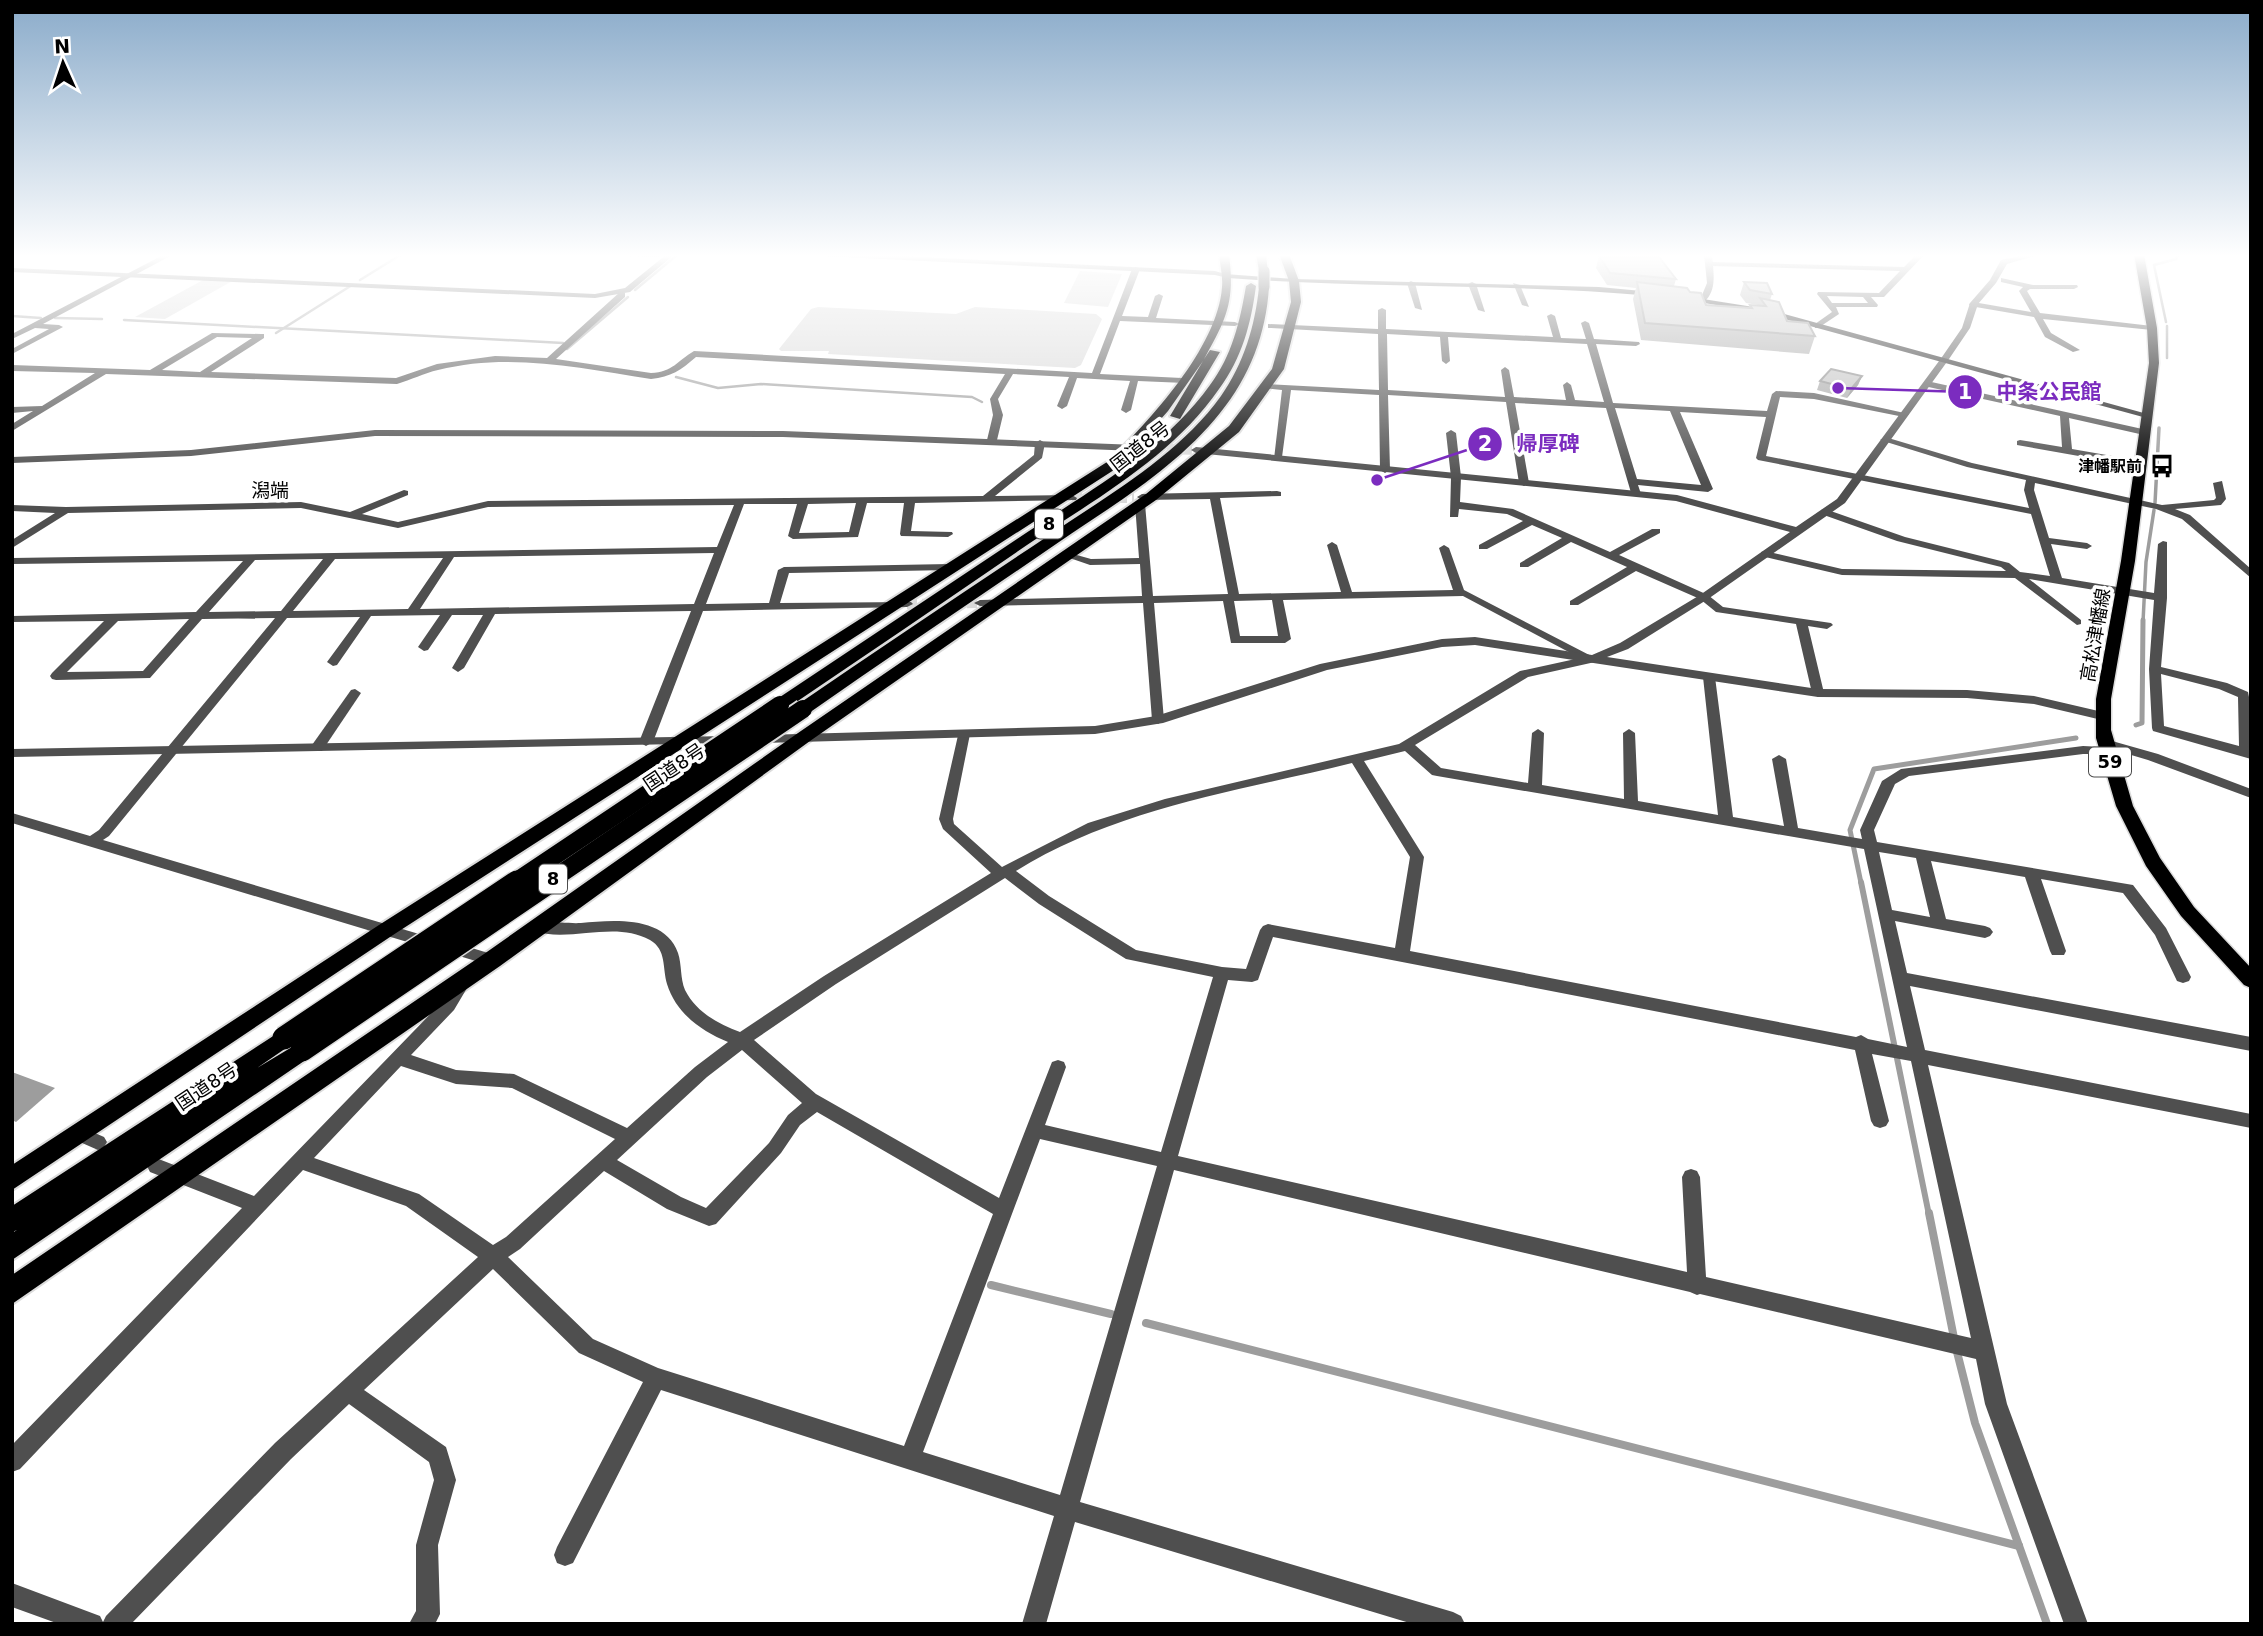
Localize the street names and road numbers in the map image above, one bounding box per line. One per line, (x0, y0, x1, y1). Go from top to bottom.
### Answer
street label: 国道8号 (1106, 416, 1174, 476)
road number: 8 (1035, 510, 1063, 538)
street label: 高松津幡線 (2076, 586, 2114, 684)
street label: 国道8号 (639, 739, 709, 795)
road number: 59 (2089, 748, 2131, 776)
road number: 8 (539, 864, 567, 894)
street label: 国道8号 (171, 1058, 241, 1114)

